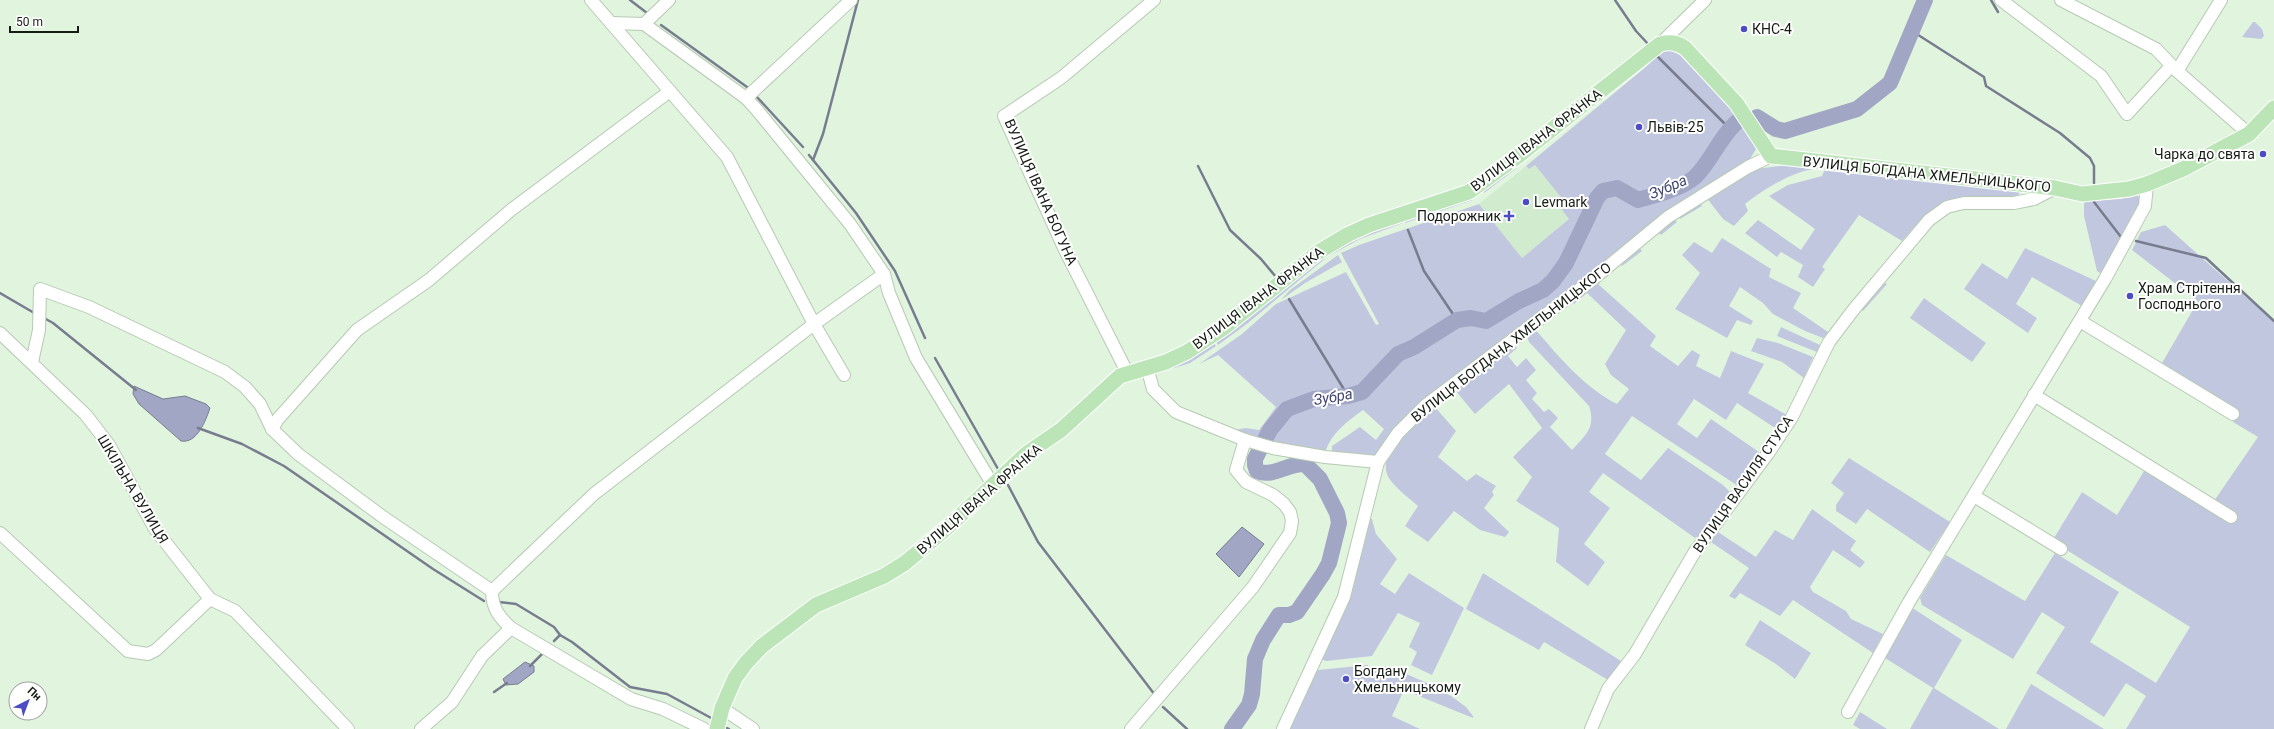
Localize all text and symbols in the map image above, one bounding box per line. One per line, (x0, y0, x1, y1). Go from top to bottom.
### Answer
scale bar (10, 8, 78, 34)
text: 50 m (16, 15, 43, 29)
place label: КНС-4 (1752, 21, 1792, 37)
marker: КНС-4 (1739, 24, 1749, 34)
street label: ВУЛИЦЯ ІВАНА ФРАНКА (1467, 85, 1605, 195)
street label: ВУЛИЦЯ ІВАНА БОГУНА (1002, 116, 1080, 268)
place label: Львів-25 (1647, 119, 1704, 135)
marker: Львів-25 (1634, 122, 1644, 132)
place label: Чарка до свята (2154, 146, 2255, 162)
marker: Чарка до свята (2258, 149, 2268, 159)
street label: ВУЛИЦЯ БОГДАНА ХМЕЛЬНИЦЬКОГО (1802, 153, 2052, 195)
water label: Зубра (1646, 171, 1690, 203)
place label: Levmark (1534, 194, 1588, 210)
marker: Levmark (1521, 197, 1531, 207)
place label: Подорожник (1417, 208, 1501, 224)
marker: Подорожник (1504, 211, 1514, 221)
street label: ВУЛИЦЯ ІВАНА ФРАНКА (1189, 243, 1327, 353)
street label: ВУЛИЦЯ БОГДАНА ХМЕЛЬНИЦЬКОГО (1408, 259, 1614, 425)
place label: Храм Стрітення Господнього (2138, 280, 2241, 312)
marker: Храм Стрітення Господнього (2125, 291, 2135, 301)
water label: Зубра (1312, 385, 1354, 409)
street label: ВУЛИЦЯ ВАСИЛЯ СТУСА (1690, 413, 1796, 555)
street label: ШКІЛЬНА ВУЛИЦЯ (94, 432, 172, 546)
street label: ВУЛИЦЯ ІВАНА ФРАНКА (913, 441, 1045, 557)
place label: Богдану Хмельницькому (1354, 663, 1461, 695)
marker: Богдану Хмельницькому (1341, 674, 1351, 684)
north arrow (8, 681, 48, 721)
text: Пн (25, 684, 44, 703)

